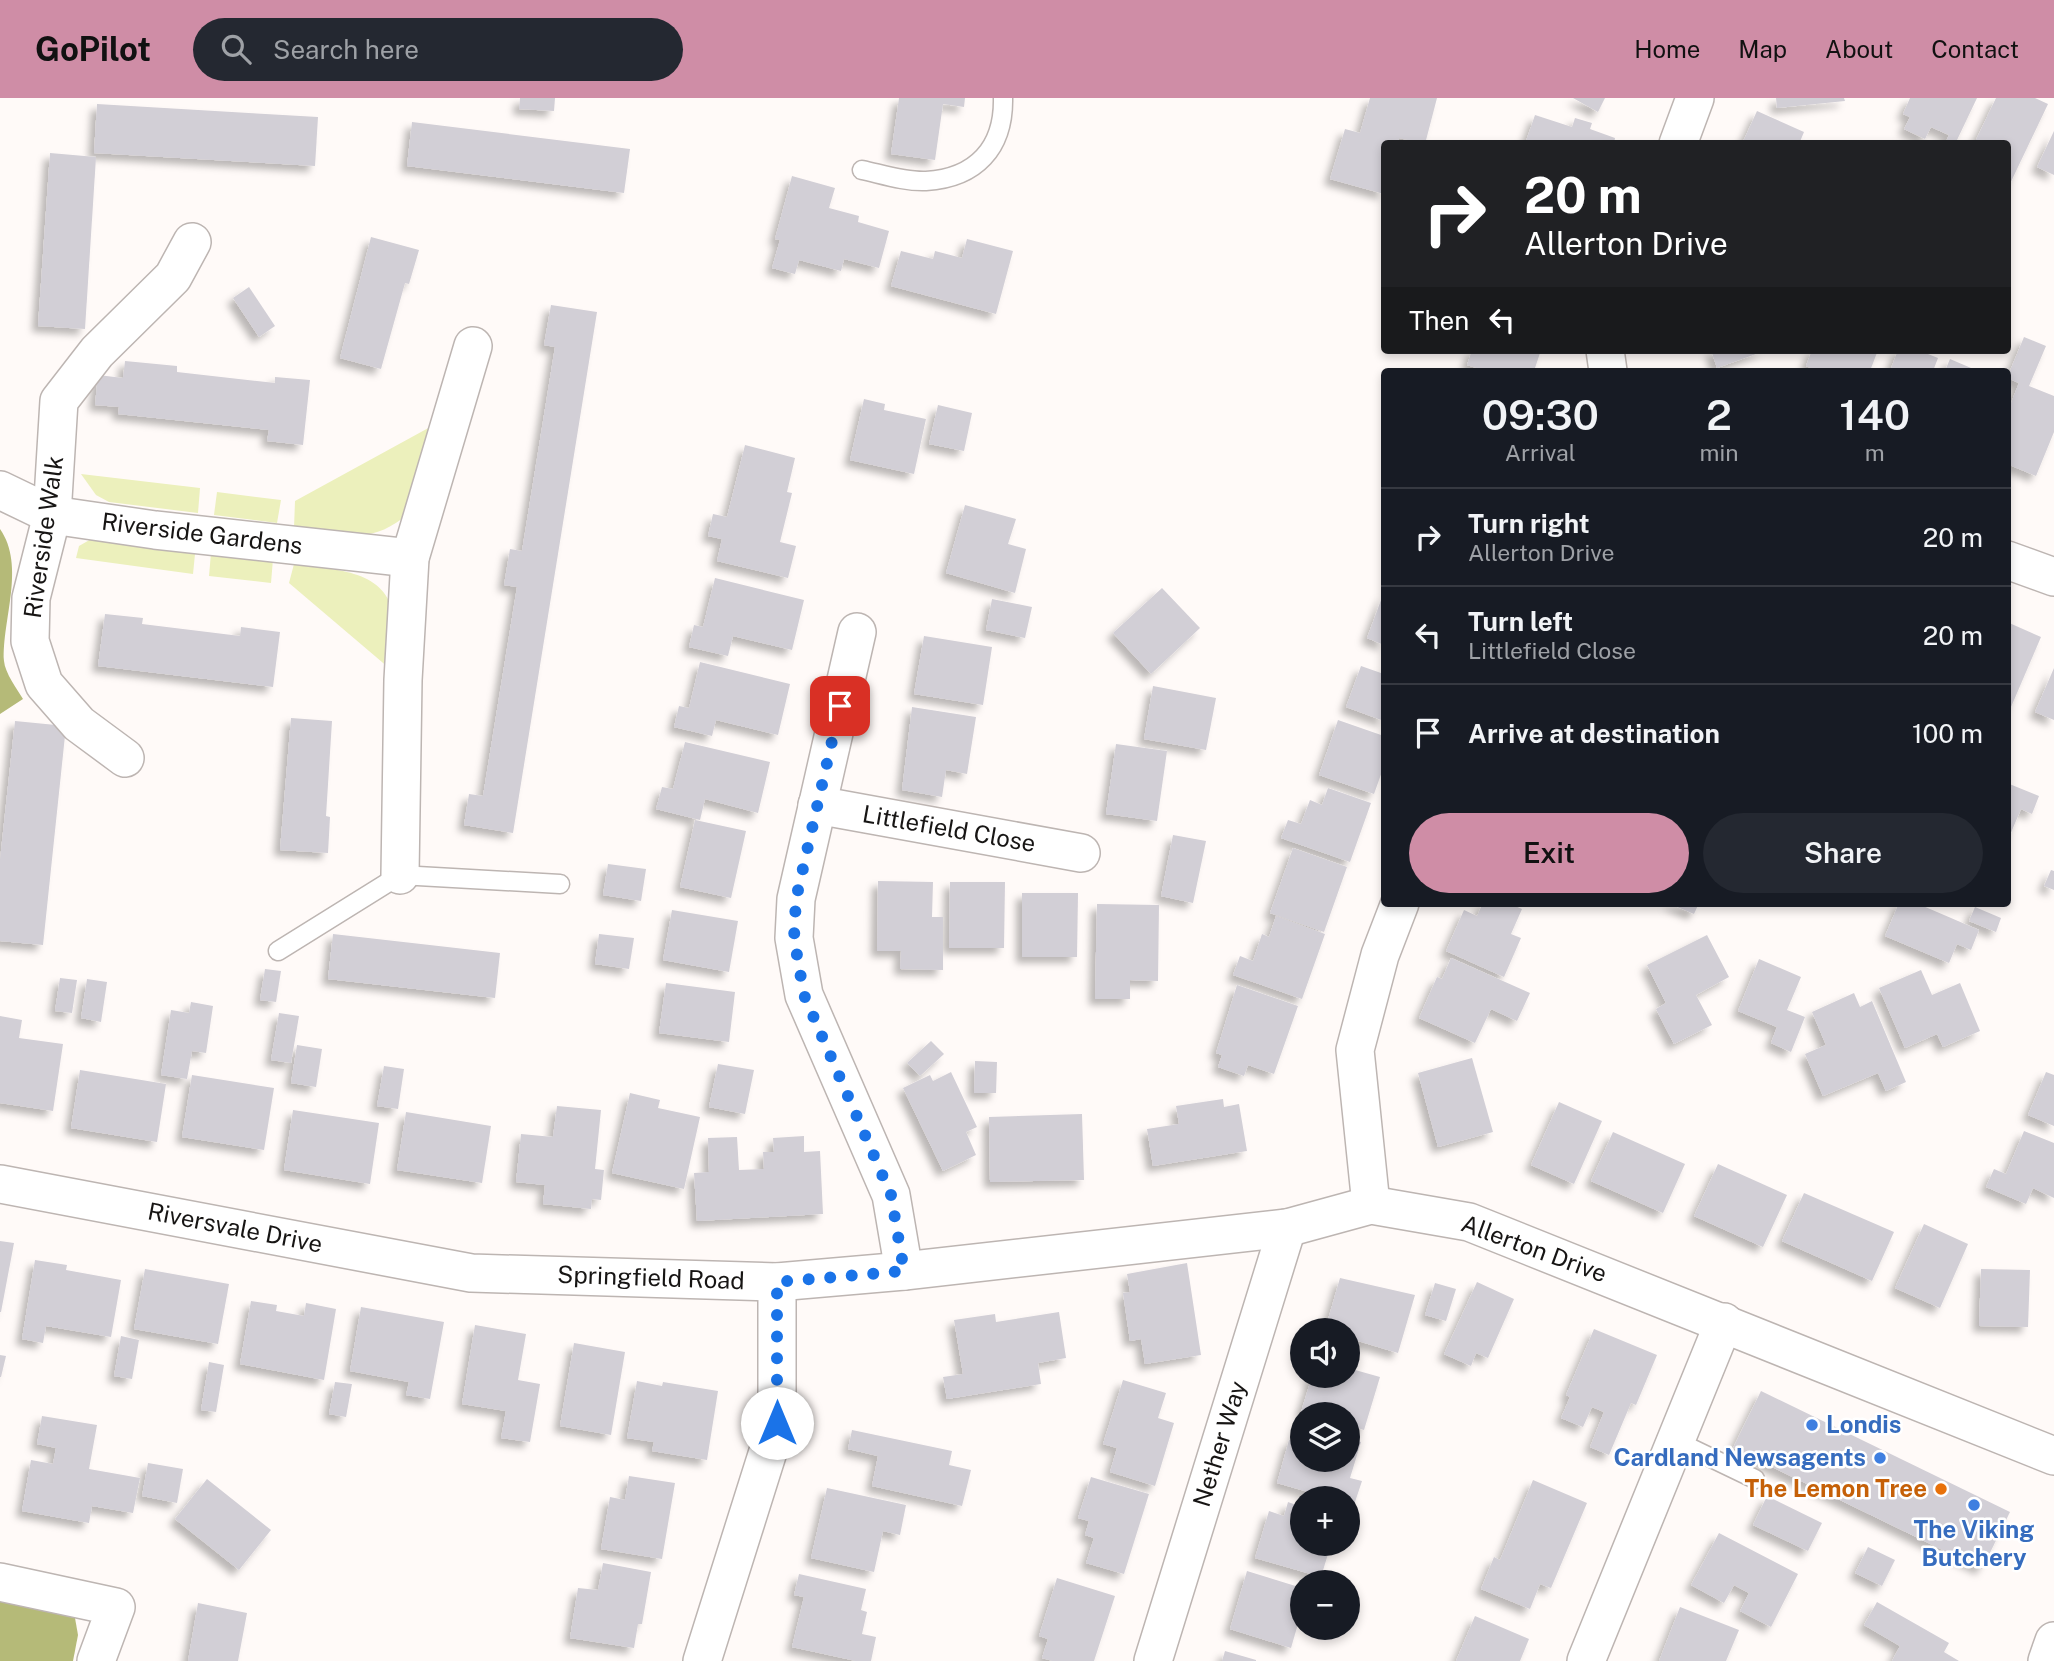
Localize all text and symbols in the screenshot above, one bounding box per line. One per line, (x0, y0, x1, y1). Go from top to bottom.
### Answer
search box (193, 18, 683, 81)
text: GoPilot (35, 30, 151, 68)
icon: search (217, 30, 255, 68)
text: Search here (273, 34, 419, 65)
text: Home (1634, 35, 1700, 63)
text: Map (1738, 35, 1787, 63)
text: About (1825, 35, 1893, 63)
text: Contact (1931, 35, 2019, 63)
text: 20 m (1524, 166, 1642, 224)
icon: right (1409, 168, 1500, 259)
text: Allerton Drive (1524, 225, 1728, 262)
icon: left (1483, 301, 1521, 339)
text: Then (1409, 305, 1469, 336)
text: 09:30 (1482, 390, 1599, 439)
text: 2 (1706, 390, 1732, 439)
text: 140 (1839, 390, 1910, 439)
text: Arrival (1505, 439, 1576, 466)
text: min (1700, 439, 1739, 466)
text: m (1865, 439, 1885, 466)
street label: Riverside Walk (18, 454, 68, 620)
street label: Riverside Gardens (100, 507, 304, 559)
text: Turn right (1468, 508, 1590, 539)
icon: right (1409, 518, 1447, 556)
text: 20 m (1923, 522, 1983, 553)
text: Allerton Drive (1468, 539, 1615, 566)
text: Turn left (1468, 606, 1573, 637)
icon: left (1409, 616, 1447, 654)
text: 20 m (1923, 620, 1983, 651)
text: Littlefield Close (1468, 637, 1636, 664)
pin (810, 676, 870, 736)
icon: arrive (821, 687, 859, 725)
icon: arrive (1409, 714, 1447, 752)
text: Arrive at destination (1468, 718, 1720, 749)
text: 100 m (1912, 718, 1983, 749)
street label: Littlefield Close (860, 799, 1038, 857)
button: Exit (1409, 813, 1689, 893)
button: Share (1703, 813, 1983, 893)
street label: Riversvale Drive (145, 1196, 325, 1258)
street label: Allerton Drive (1458, 1209, 1611, 1287)
street label: Springfield Road (557, 1260, 745, 1294)
map controls (1290, 1318, 1360, 1640)
button: sound (1290, 1318, 1360, 1388)
street label: Nether Way (1187, 1377, 1251, 1510)
position arrow (740, 1386, 814, 1460)
button: layers (1290, 1402, 1360, 1472)
place label: Londis (1826, 1410, 1901, 1438)
marker: Londis (1804, 1417, 1820, 1433)
place label: Cardland Newsagents (1614, 1443, 1866, 1471)
marker: Cardland Newsagents (1872, 1450, 1888, 1466)
place label: The Lemon Tree (1744, 1474, 1927, 1502)
marker: The Lemon Tree (1933, 1481, 1949, 1497)
button: + (1290, 1486, 1360, 1556)
marker: The Viking Butchery (1966, 1497, 1982, 1513)
place label: The Viking Butchery (1914, 1515, 2034, 1571)
button: − (1290, 1570, 1360, 1640)

